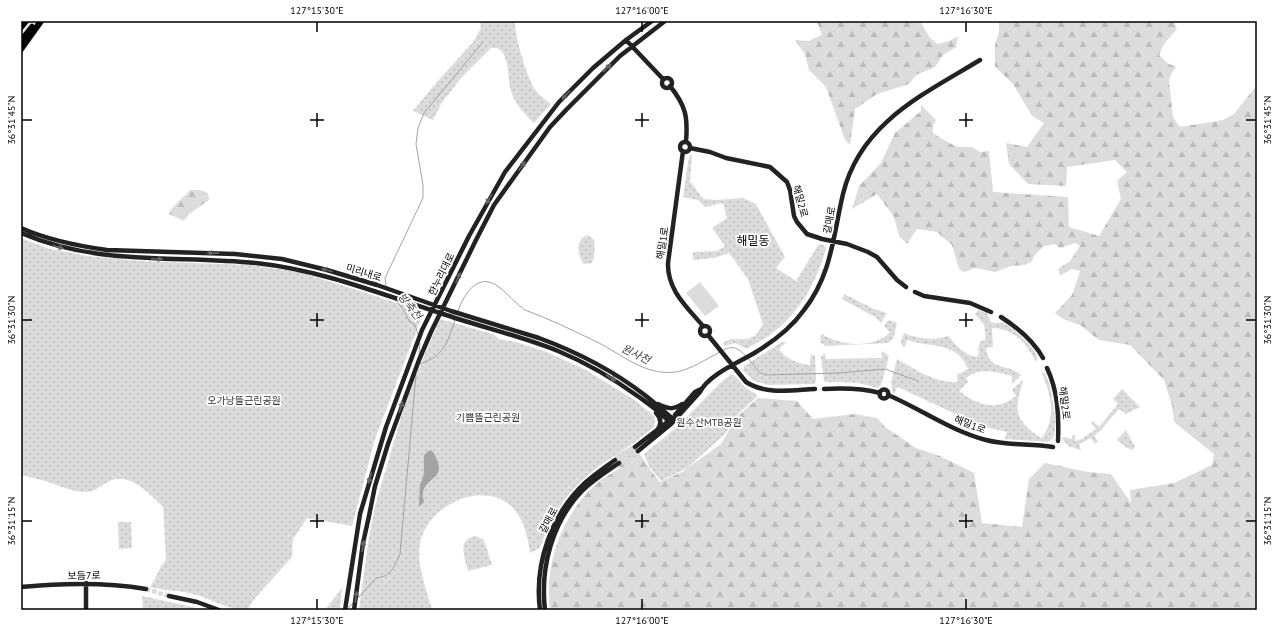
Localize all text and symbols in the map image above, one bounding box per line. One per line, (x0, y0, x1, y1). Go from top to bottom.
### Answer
text: 127°15'30"E (290, 4, 344, 17)
text: 127°16'00"E (615, 4, 669, 17)
text: 127°16'30"E (939, 4, 993, 17)
one-way arrow (602, 63, 612, 73)
one-way arrow (562, 90, 571, 100)
text: 36°31'45"N (5, 95, 18, 145)
text: 36°31'45"N (1261, 95, 1274, 145)
one-way arrow (518, 160, 526, 171)
street label: 해밀2로 (790, 183, 811, 219)
one-way arrow (485, 193, 492, 205)
street label: 갈매로 (820, 205, 839, 235)
street label: 해밀1로 (653, 226, 671, 260)
district label: 해밀동 (736, 233, 770, 248)
one-way arrow (51, 244, 64, 250)
one-way arrow (207, 250, 219, 257)
street label: 한누리대로 (426, 251, 457, 298)
one-way arrow (151, 255, 163, 262)
street label: 미리내로 (344, 261, 383, 284)
one-way arrow (320, 267, 332, 273)
one-way arrow (455, 273, 461, 284)
water label: 방축천 (395, 290, 426, 324)
text: 36°31'30"N (5, 295, 18, 345)
text: 36°31'30"N (1261, 295, 1274, 345)
water label: 원사천 (619, 341, 654, 368)
one-way arrow (605, 374, 616, 382)
street label: 해밀2로 (1056, 386, 1073, 420)
park label: 오가낭뜰근린공원 (207, 394, 281, 407)
one-way arrow (398, 401, 404, 413)
park label: 기쁨뜰근린공원 (456, 411, 520, 424)
street label: 해밀1로 (952, 412, 988, 436)
park label: 원수산MTB공원 (676, 416, 742, 429)
one-way arrow (367, 472, 373, 484)
text: 36°31'15"N (5, 496, 18, 546)
text: 36°31'15"N (1261, 496, 1274, 546)
street label: 갈매로 (536, 505, 561, 535)
one-way arrow (360, 539, 366, 552)
street label: 보듬7로 (67, 569, 101, 582)
one-way arrow (353, 591, 359, 603)
text: 127°15'30"E (290, 614, 344, 627)
text: 127°16'00"E (615, 614, 669, 627)
text: 127°16'30"E (939, 614, 993, 627)

